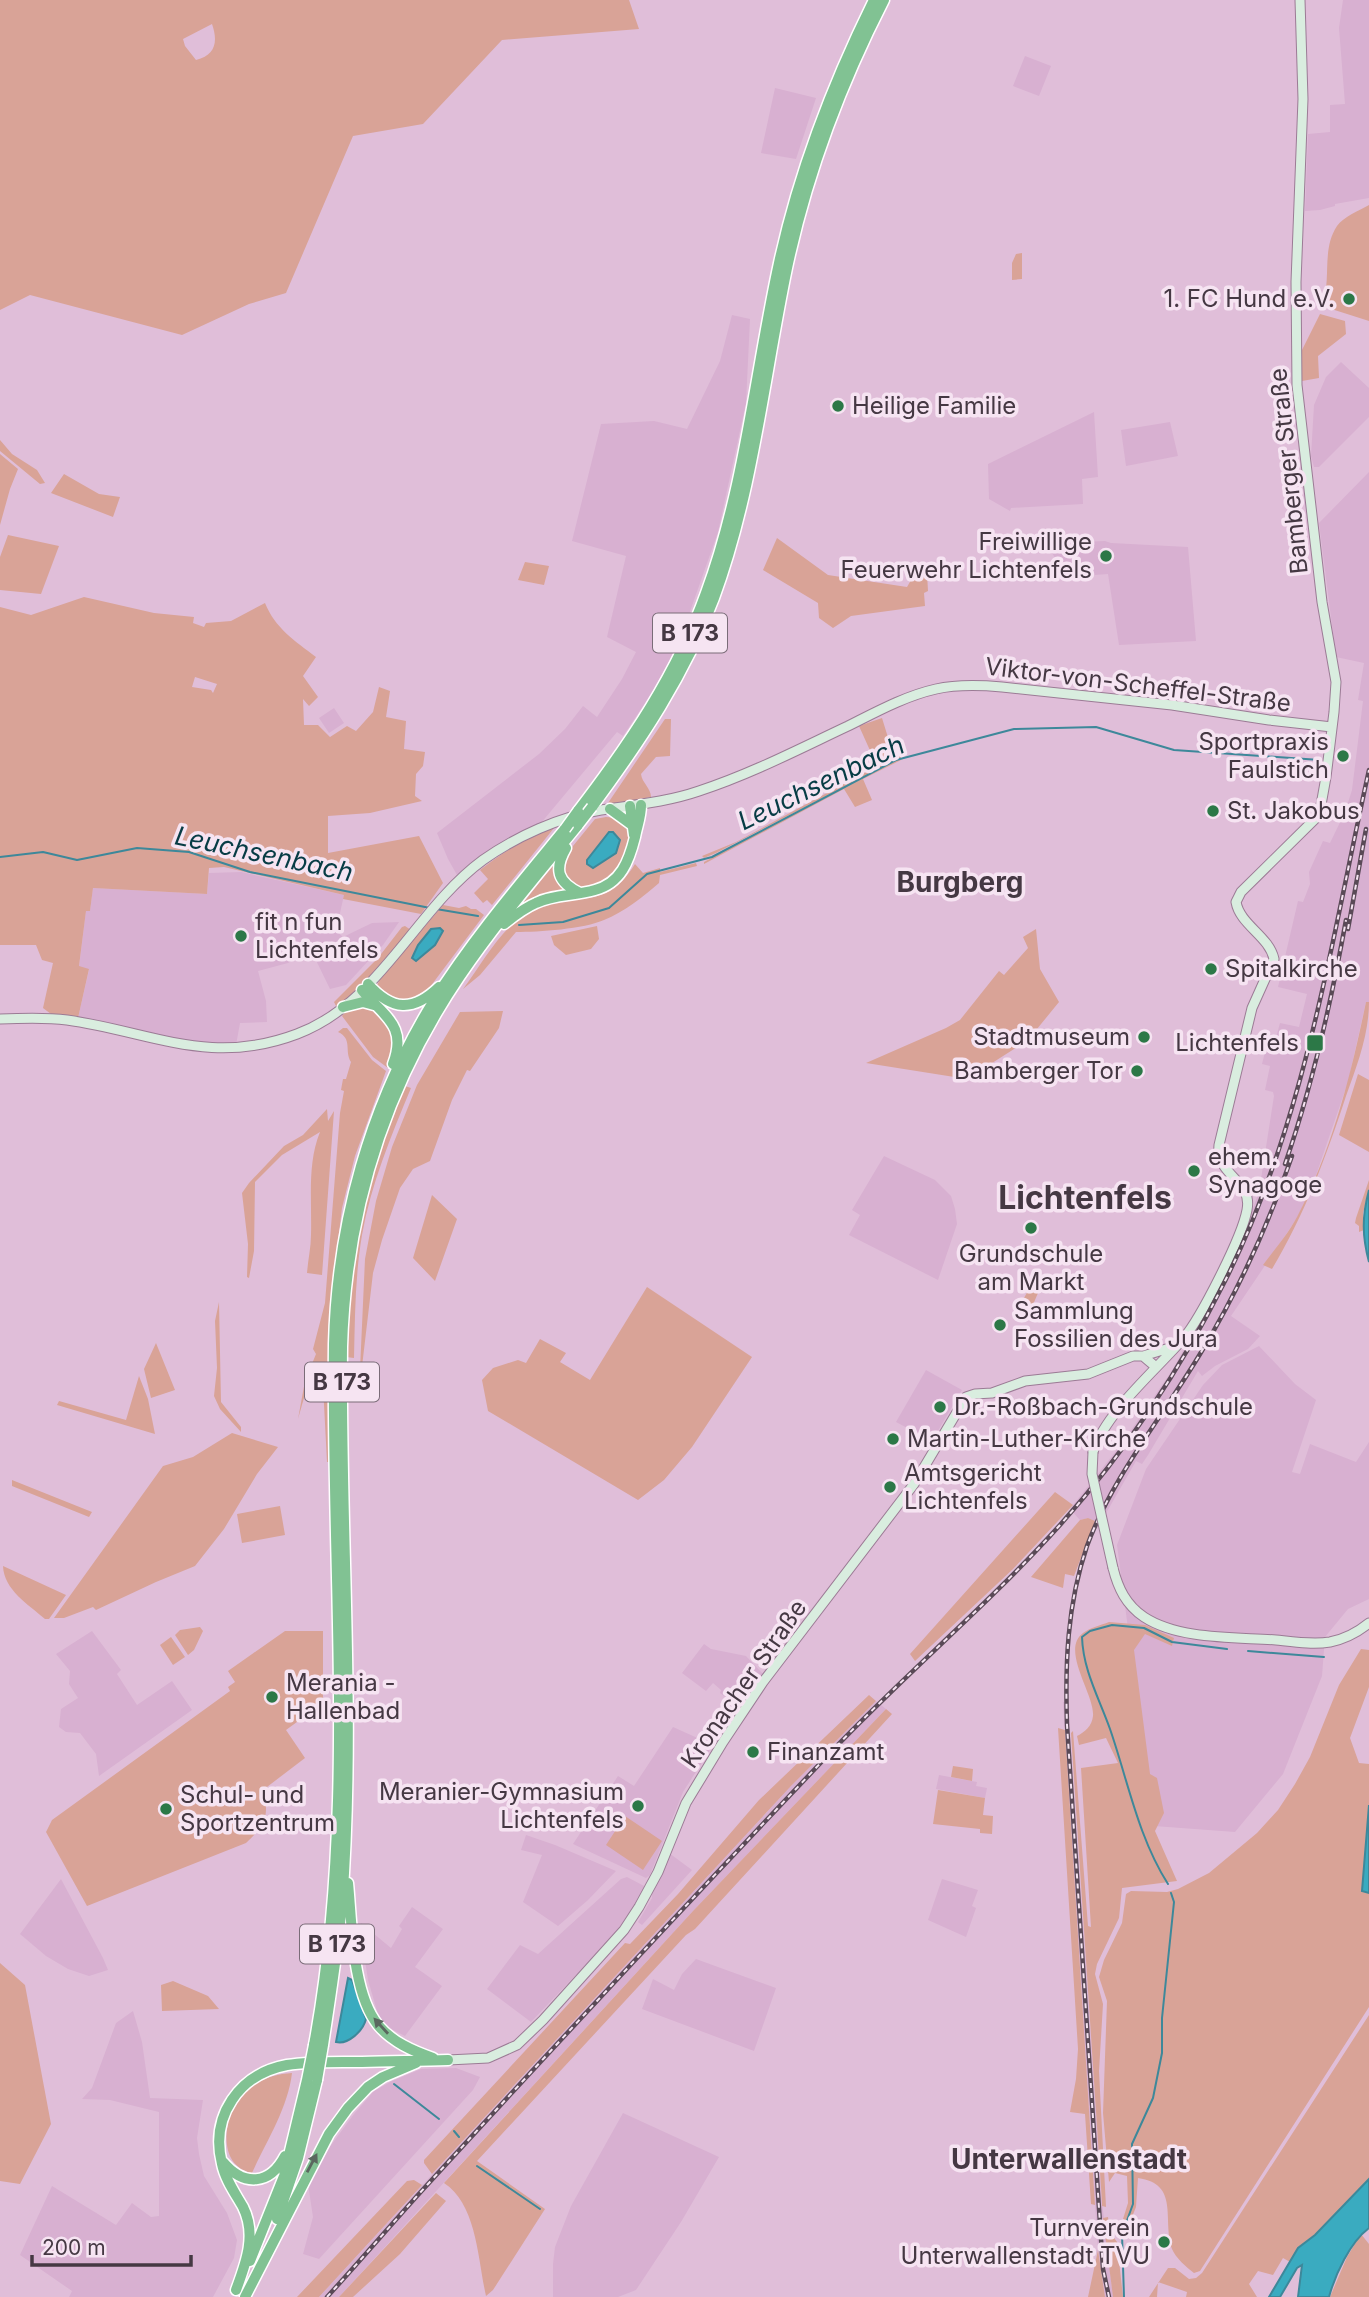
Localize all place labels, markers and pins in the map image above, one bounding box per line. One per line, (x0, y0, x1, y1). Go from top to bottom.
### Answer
place label: 1. FC Hund e.V. (1163, 284, 1335, 313)
marker: 1. FC Hund e.V. (1341, 291, 1357, 307)
place label: Heilige Familie (852, 391, 1016, 420)
marker: Heilige Familie (830, 398, 846, 414)
place label: Freiwillige Feuerwehr Lichtenfels (840, 527, 1092, 584)
marker: Freiwillige Feuerwehr Lichtenfels (1098, 548, 1114, 564)
place label: Sportpraxis Faulstich (1198, 727, 1329, 784)
marker: Sportpraxis Faulstich (1335, 748, 1351, 764)
place label: St. Jakobus (1227, 796, 1360, 825)
marker: St. Jakobus (1205, 803, 1221, 819)
place label: fit n fun Lichtenfels (255, 907, 379, 964)
marker: fit n fun Lichtenfels (233, 928, 249, 944)
place label: Spitalkirche (1225, 954, 1358, 983)
marker: Spitalkirche (1203, 961, 1219, 977)
place label: Stadtmuseum (973, 1022, 1130, 1051)
place label: Lichtenfels (1175, 1028, 1299, 1057)
marker: Stadtmuseum (1136, 1029, 1152, 1045)
marker: Lichtenfels (1305, 1033, 1325, 1053)
place label: Bamberger Tor (954, 1056, 1123, 1085)
marker: Bamberger Tor (1129, 1063, 1145, 1079)
place label: ehem. Synagoge (1208, 1142, 1322, 1199)
marker: ehem. Synagoge (1186, 1163, 1202, 1179)
marker: Grundschule am Markt (1023, 1220, 1039, 1236)
place label: Grundschule am Markt (959, 1239, 1103, 1296)
place label: Sammlung Fossilien des Jura (1014, 1296, 1218, 1353)
marker: Sammlung Fossilien des Jura (992, 1317, 1008, 1333)
place label: Dr.-Roßbach-Grundschule (954, 1392, 1253, 1421)
marker: Dr.-Roßbach-Grundschule (932, 1399, 948, 1415)
place label: Martin-Luther-Kirche (907, 1424, 1146, 1453)
marker: Martin-Luther-Kirche (885, 1431, 901, 1447)
place label: Amtsgericht Lichtenfels (904, 1458, 1042, 1515)
marker: Amtsgericht Lichtenfels (882, 1479, 898, 1495)
place label: Merania - Hallenbad (286, 1668, 400, 1725)
marker: Merania - Hallenbad (264, 1689, 280, 1705)
place label: Finanzamt (767, 1737, 885, 1766)
marker: Finanzamt (745, 1744, 761, 1760)
place label: Meranier-Gymnasium Lichtenfels (379, 1777, 624, 1834)
place label: Schul- und Sportzentrum (180, 1780, 335, 1837)
marker: Meranier-Gymnasium Lichtenfels (630, 1798, 646, 1814)
marker: Schul- und Sportzentrum (158, 1801, 174, 1817)
place label: Turnverein Unterwallenstadt TVU (901, 2213, 1150, 2270)
marker: Turnverein Unterwallenstadt TVU (1156, 2234, 1172, 2250)

